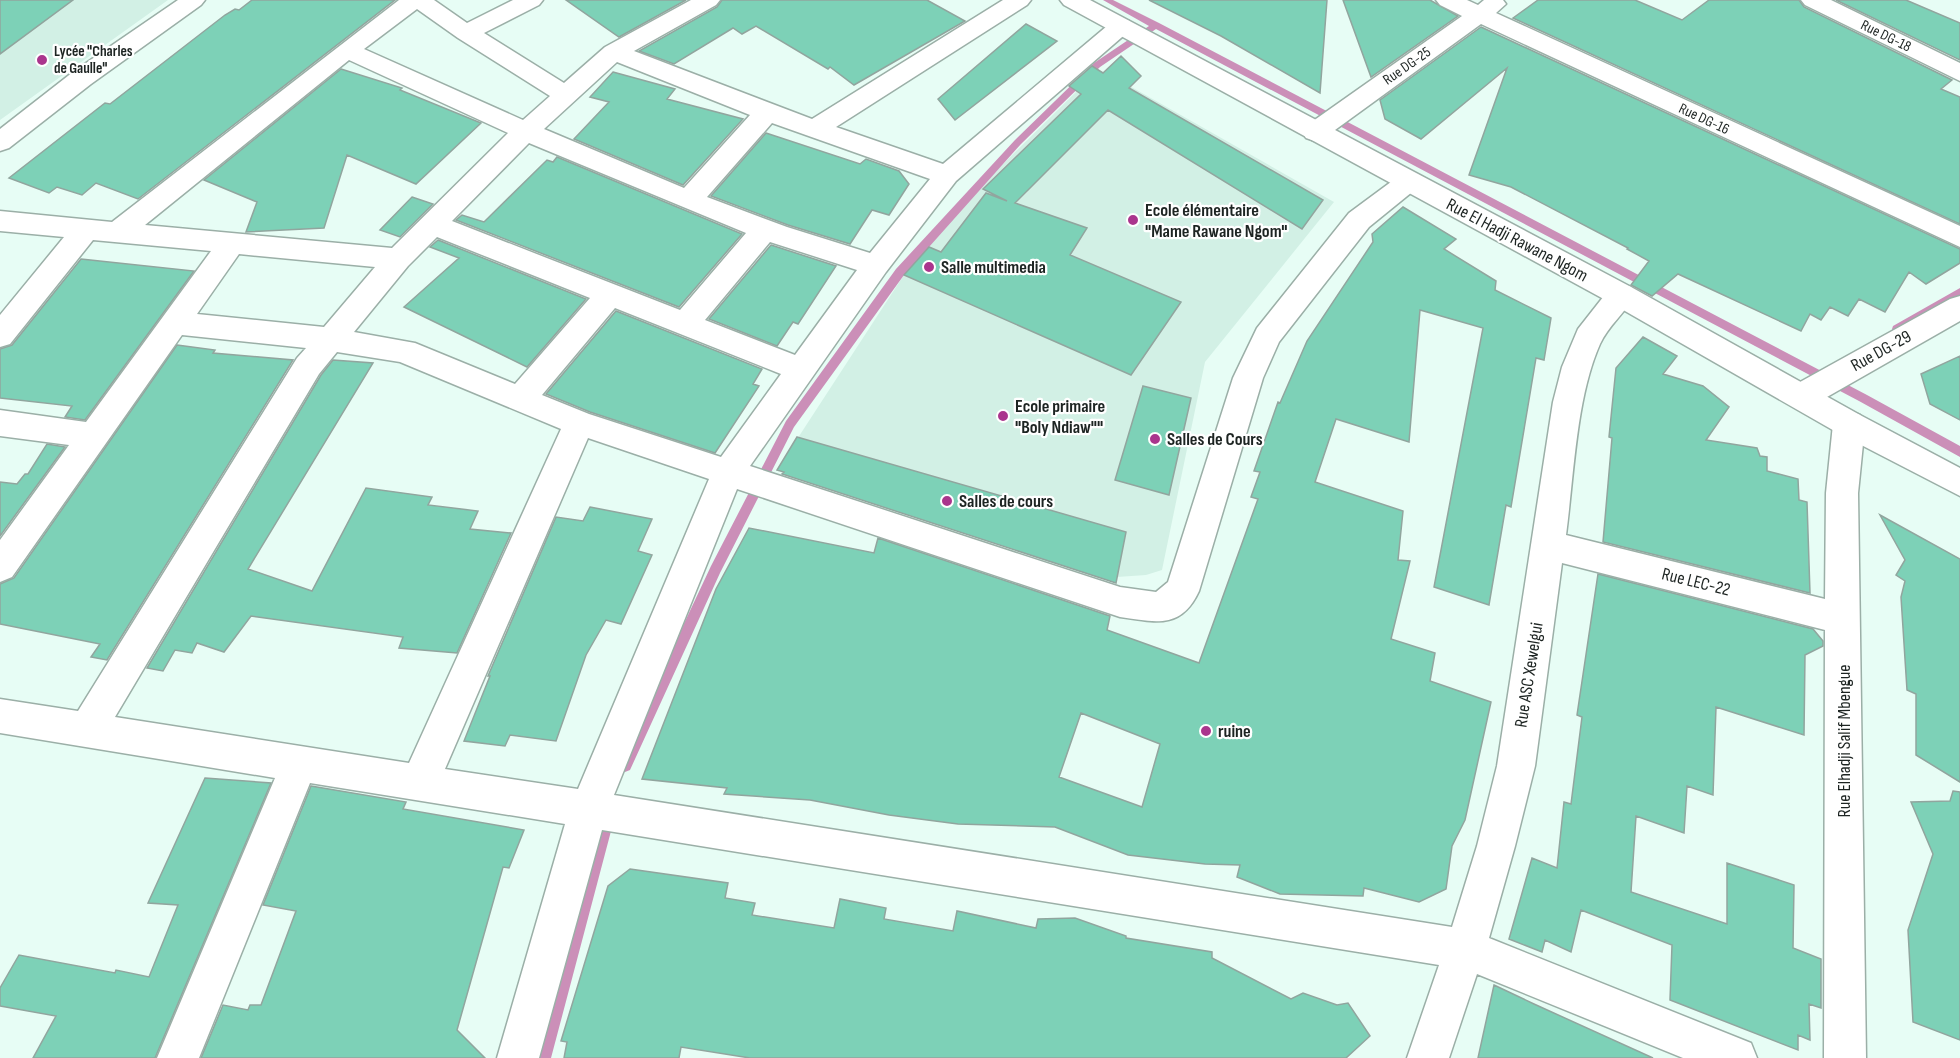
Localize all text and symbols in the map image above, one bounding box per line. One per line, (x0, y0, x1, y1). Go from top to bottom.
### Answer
street label: Rue DG-18 (1858, 16, 1914, 56)
place label: Lycée "Charles de Gaulle" (54, 42, 133, 78)
street label: Rue DG-25 (1379, 43, 1435, 89)
marker: Lycée "Charles de Gaulle" (35, 53, 49, 67)
street label: Rue DG-16 (1676, 99, 1732, 139)
street label: Rue El Hadji Rawane Ngom (1443, 194, 1591, 286)
place label: Ecole élémentaire "Mame Rawane Ngom" (1145, 200, 1287, 242)
marker: Ecole élémentaire "Mame Rawane Ngom" (1126, 213, 1140, 227)
place label: Salle multimedia (941, 257, 1046, 278)
marker: Salle multimedia (922, 260, 936, 274)
street label: Rue DG-29 (1847, 326, 1915, 376)
place label: Ecole primaire "Boly Ndiaw"" (1015, 396, 1105, 438)
marker: Ecole primaire "Boly Ndiaw"" (996, 409, 1010, 423)
place label: Salles de Cours (1167, 429, 1263, 450)
marker: Salles de Cours (1148, 432, 1162, 446)
place label: Salles de cours (959, 491, 1053, 512)
marker: Salles de cours (940, 494, 954, 508)
street label: Rue LEC-22 (1660, 563, 1732, 601)
street label: Rue ASC Xewelgui (1510, 621, 1548, 729)
street label: Rue Elhadji Salif Mbengue (1834, 664, 1855, 818)
place label: ruine (1218, 721, 1251, 742)
marker: ruine (1199, 724, 1213, 738)

